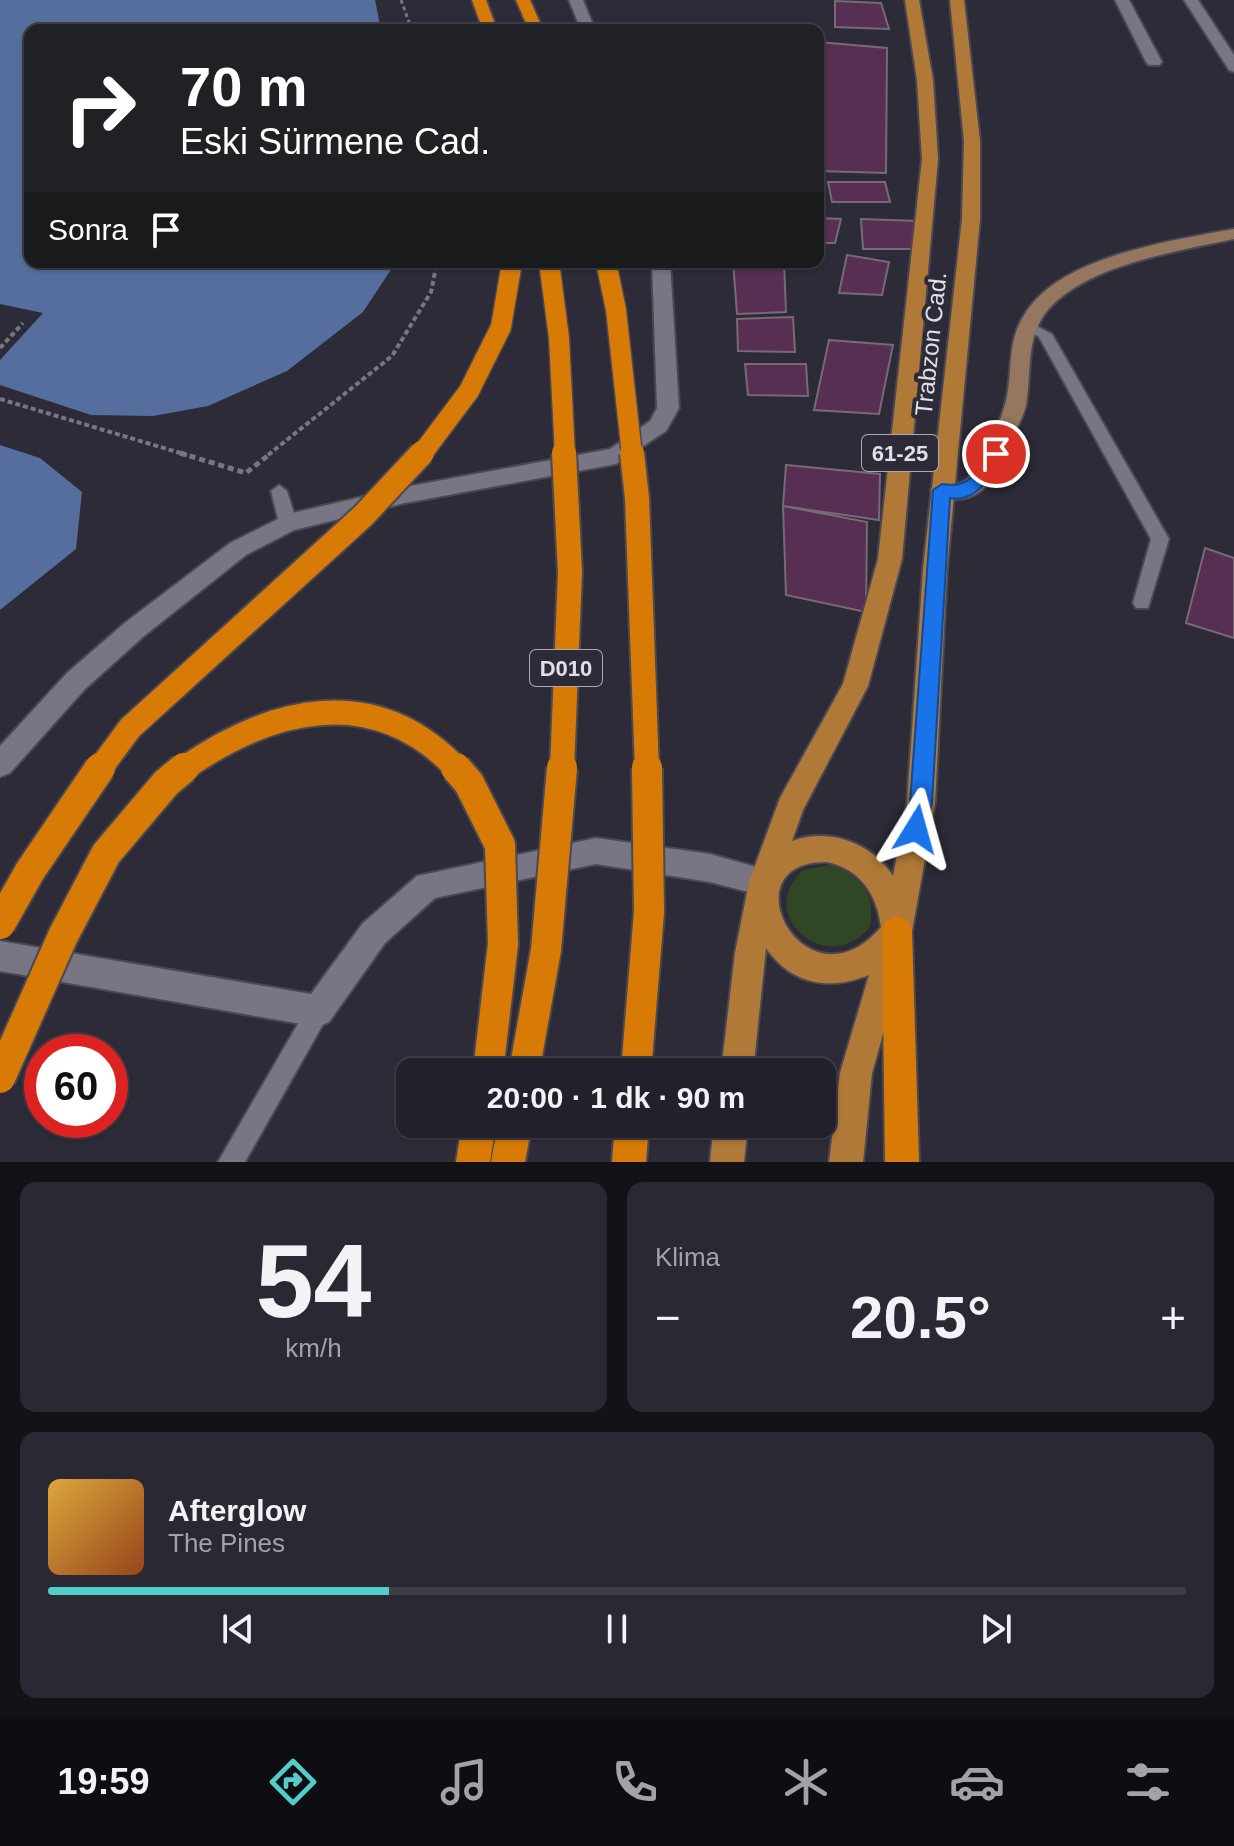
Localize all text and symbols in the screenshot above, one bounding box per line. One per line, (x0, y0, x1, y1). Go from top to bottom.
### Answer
text: 70 m (180, 55, 308, 118)
icon: right (48, 56, 152, 160)
text: Eski Sürmene Cad. (180, 121, 490, 162)
icon: arrive (144, 208, 188, 252)
text: Sonra (48, 213, 128, 246)
street label: Trabzon Cad. (910, 271, 951, 417)
pin (962, 420, 1030, 488)
icon: arrive (974, 432, 1018, 476)
road number: 61-25 (862, 435, 938, 471)
road number: D010 (530, 650, 602, 686)
position arrow (874, 787, 958, 871)
speed limit sign: 60 (24, 1034, 128, 1138)
text: 20:00 · 1 dk · 90 m (487, 1081, 745, 1114)
text: 54 (256, 1223, 371, 1339)
text: Klima (655, 1242, 720, 1272)
text: 20.5° (850, 1284, 991, 1351)
text: − (655, 1293, 681, 1342)
text: + (1160, 1293, 1186, 1342)
text: km/h (285, 1333, 342, 1363)
text: Afterglow (168, 1494, 306, 1527)
text: The Pines (168, 1528, 285, 1558)
icon: previous (216, 1607, 260, 1651)
icon: pause (595, 1607, 639, 1651)
icon: next (974, 1607, 1018, 1651)
icon: directions (265, 1754, 321, 1810)
icon: music (436, 1754, 492, 1810)
icon: phone (607, 1754, 663, 1810)
icon: climate (778, 1754, 834, 1810)
icon: car (949, 1754, 1005, 1810)
icon: filters (1120, 1754, 1176, 1810)
text: 19:59 (58, 1761, 150, 1802)

